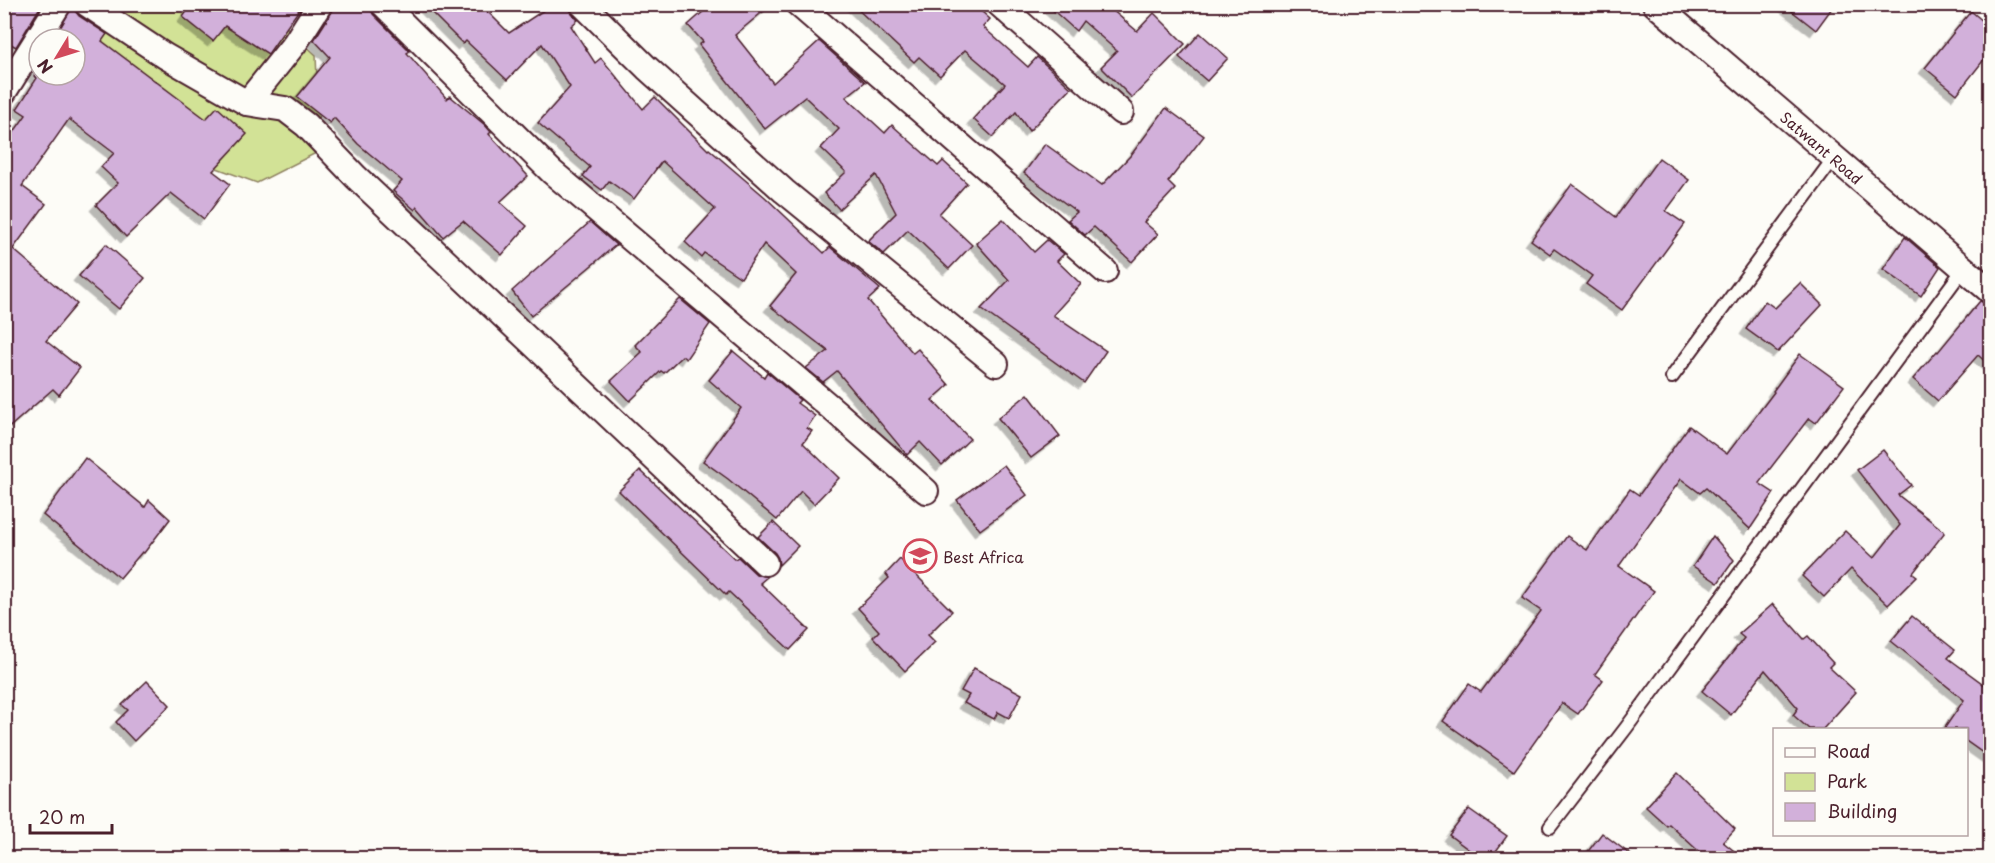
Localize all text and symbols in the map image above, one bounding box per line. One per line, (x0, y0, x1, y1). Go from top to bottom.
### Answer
north arrow (27, 27, 87, 87)
text: N (31, 54, 58, 79)
street label: Satwant Road (1776, 105, 1868, 189)
school or university icon: Best Africa (902, 538, 938, 574)
place label: Best Africa (943, 545, 1024, 568)
legend (1773, 728, 1968, 836)
text: Road (1827, 737, 1871, 764)
text: Park (1827, 767, 1867, 794)
scale bar (30, 797, 112, 835)
text: Building (1827, 797, 1897, 824)
text: 20 m (39, 803, 85, 830)

